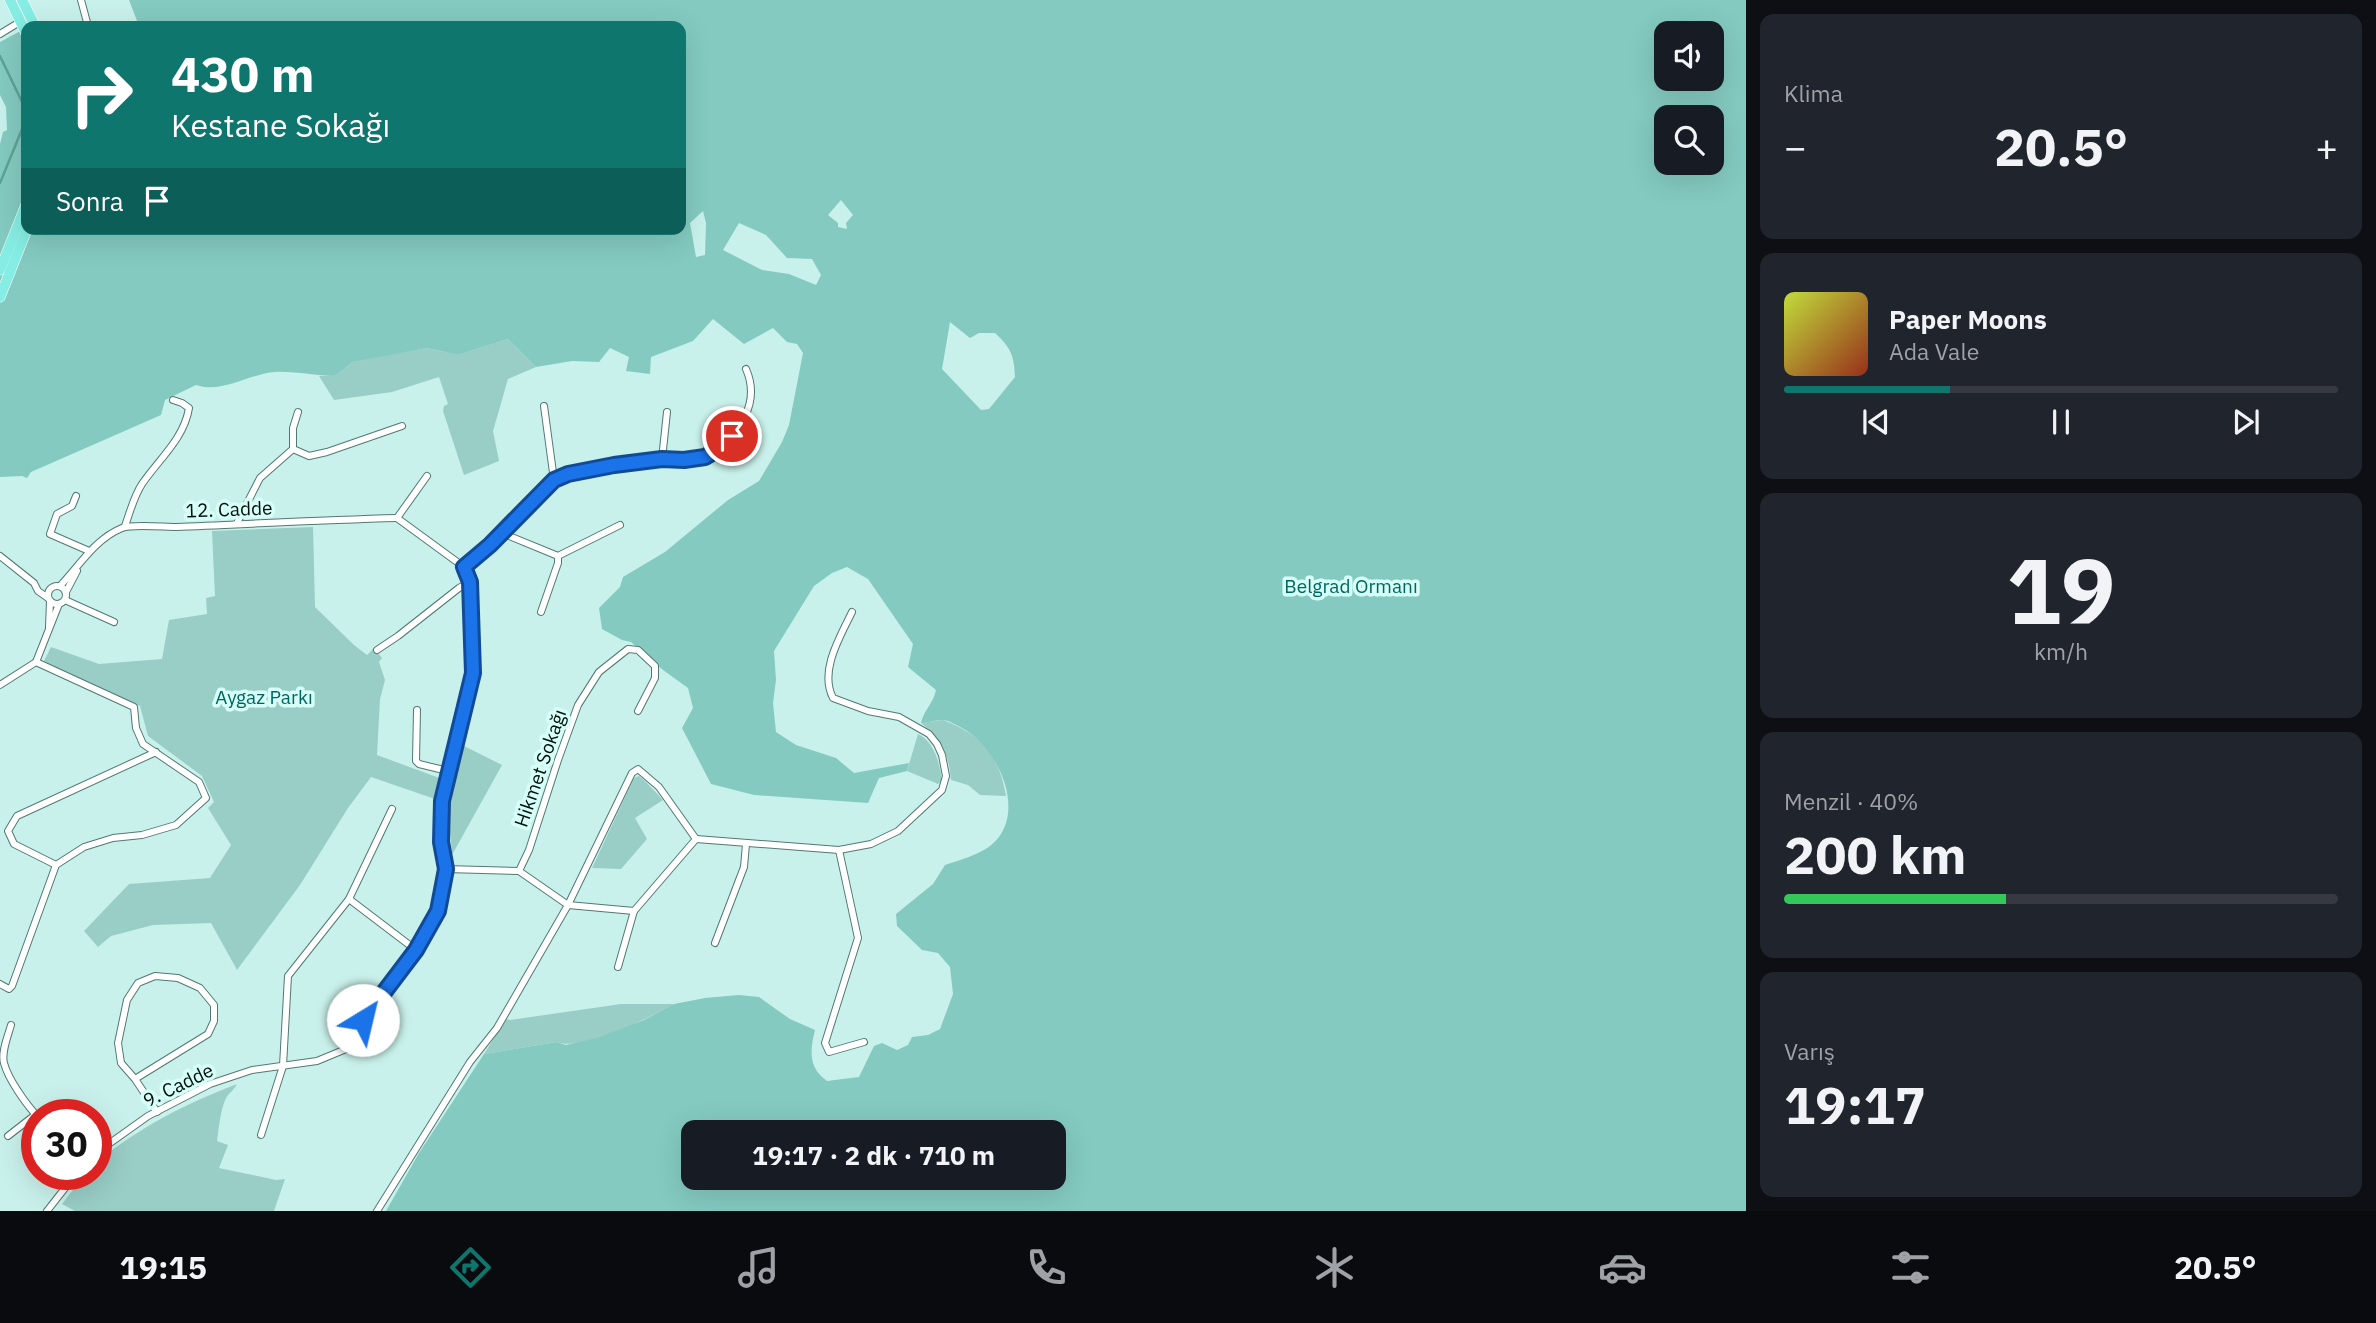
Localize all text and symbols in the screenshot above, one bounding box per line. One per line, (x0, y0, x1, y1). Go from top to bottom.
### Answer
map controls (1654, 21, 1724, 175)
button: sound (1654, 21, 1724, 91)
text: 430 m (171, 42, 315, 105)
icon: right (56, 49, 147, 140)
text: Klima (1784, 78, 1843, 108)
text: Kestane Sokağı (171, 104, 390, 146)
button: search (1654, 105, 1724, 175)
text: 20.5° (1994, 113, 2128, 180)
text: − (1784, 122, 1807, 171)
text: + (2315, 122, 2338, 171)
icon: arrive (138, 182, 176, 220)
text: Sonra (56, 184, 124, 218)
text: Paper Moons (1889, 302, 2047, 336)
text: Ada Vale (1889, 336, 1979, 366)
icon: previous (1857, 403, 1895, 441)
icon: pause (2042, 403, 2080, 441)
icon: next (2227, 403, 2265, 441)
pin (702, 406, 762, 466)
icon: arrive (713, 417, 751, 455)
street label: 12. Cadde (185, 495, 273, 523)
text: 19 (2006, 531, 2116, 649)
park label: Belgrad Ormanı (1284, 574, 1418, 598)
text: km/h (2034, 636, 2088, 666)
park label: Aygaz Parkı (215, 685, 313, 709)
street label: Hikmet Sokağı (509, 706, 571, 830)
text: Menzil · 40% (1784, 786, 1918, 816)
text: 200 km (1784, 821, 1966, 888)
position arrow (326, 983, 400, 1057)
text: Varış (1784, 1036, 1835, 1066)
street label: 9. Cadde (139, 1058, 217, 1112)
text: 19:17 (1784, 1071, 1926, 1138)
speed limit sign: 30 (21, 1099, 112, 1190)
text: 19:17 · 2 dk · 710 m (752, 1138, 995, 1172)
icon: directions (446, 1243, 495, 1292)
icon: music (734, 1243, 783, 1292)
icon: phone (1022, 1243, 1071, 1292)
icon: climate (1310, 1243, 1359, 1292)
icon: car (1598, 1243, 1647, 1292)
icon: filters (1886, 1243, 1935, 1292)
text: 19:15 (120, 1246, 207, 1288)
text: 20.5° (2174, 1246, 2256, 1288)

